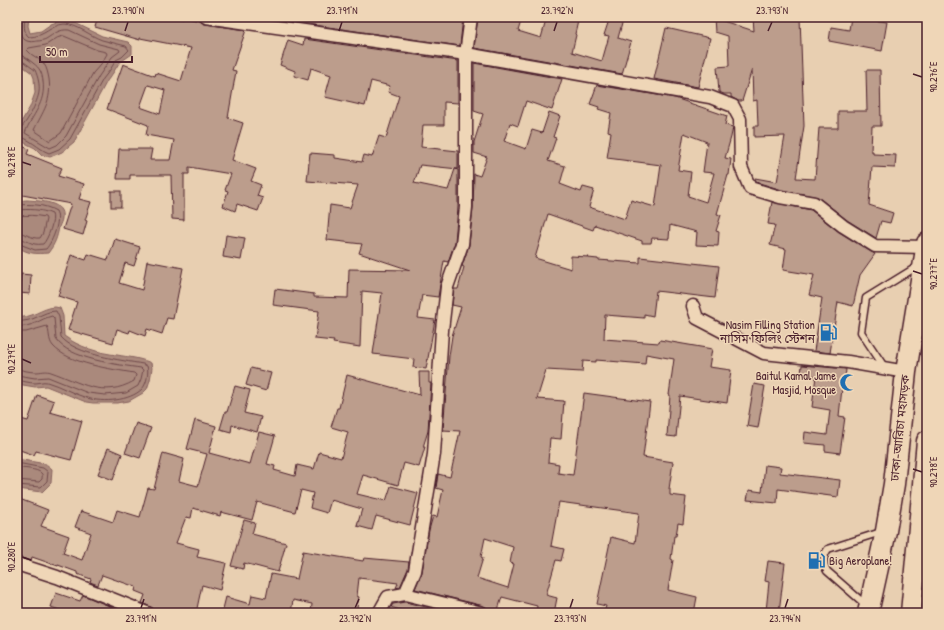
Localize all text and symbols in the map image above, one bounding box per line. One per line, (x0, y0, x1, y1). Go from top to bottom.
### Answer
text: 23.790°N (112, 4, 144, 17)
text: 23.791°N (326, 4, 358, 17)
text: 23.792°N (541, 4, 573, 17)
text: 23.793°N (756, 4, 788, 17)
scale bar (40, 38, 132, 64)
text: 50 m (46, 43, 67, 60)
text: 90.276°E (927, 61, 940, 92)
text: 90.278°E (5, 146, 18, 178)
text: 90.277°E (927, 258, 940, 290)
place label: Nasim Filling Station নাসিম ফিলিং স্টেশন (719, 316, 816, 347)
fuel station icon: Nasim Filling Station নাসিম ফিলিং স্টেশন (818, 322, 838, 342)
text: 90.279°E (5, 343, 18, 374)
place label: Baitul Kamal Jame Masjid, Mosque (756, 367, 836, 398)
mosque icon: Baitul Kamal Jame Masjid, Mosque (839, 373, 859, 393)
street label: ঢাকা-আরিচা মহাসড়ক (885, 374, 914, 483)
text: 90.278°E (927, 456, 940, 488)
text: 90.280°E (5, 541, 18, 572)
fuel station icon: Big Aeroplane! (806, 551, 826, 571)
place label: Big Aeroplane! (829, 552, 892, 569)
text: 23.791°N (125, 612, 157, 625)
text: 23.792°N (339, 612, 371, 625)
text: 23.793°N (554, 612, 586, 625)
text: 23.794°N (769, 612, 801, 625)

